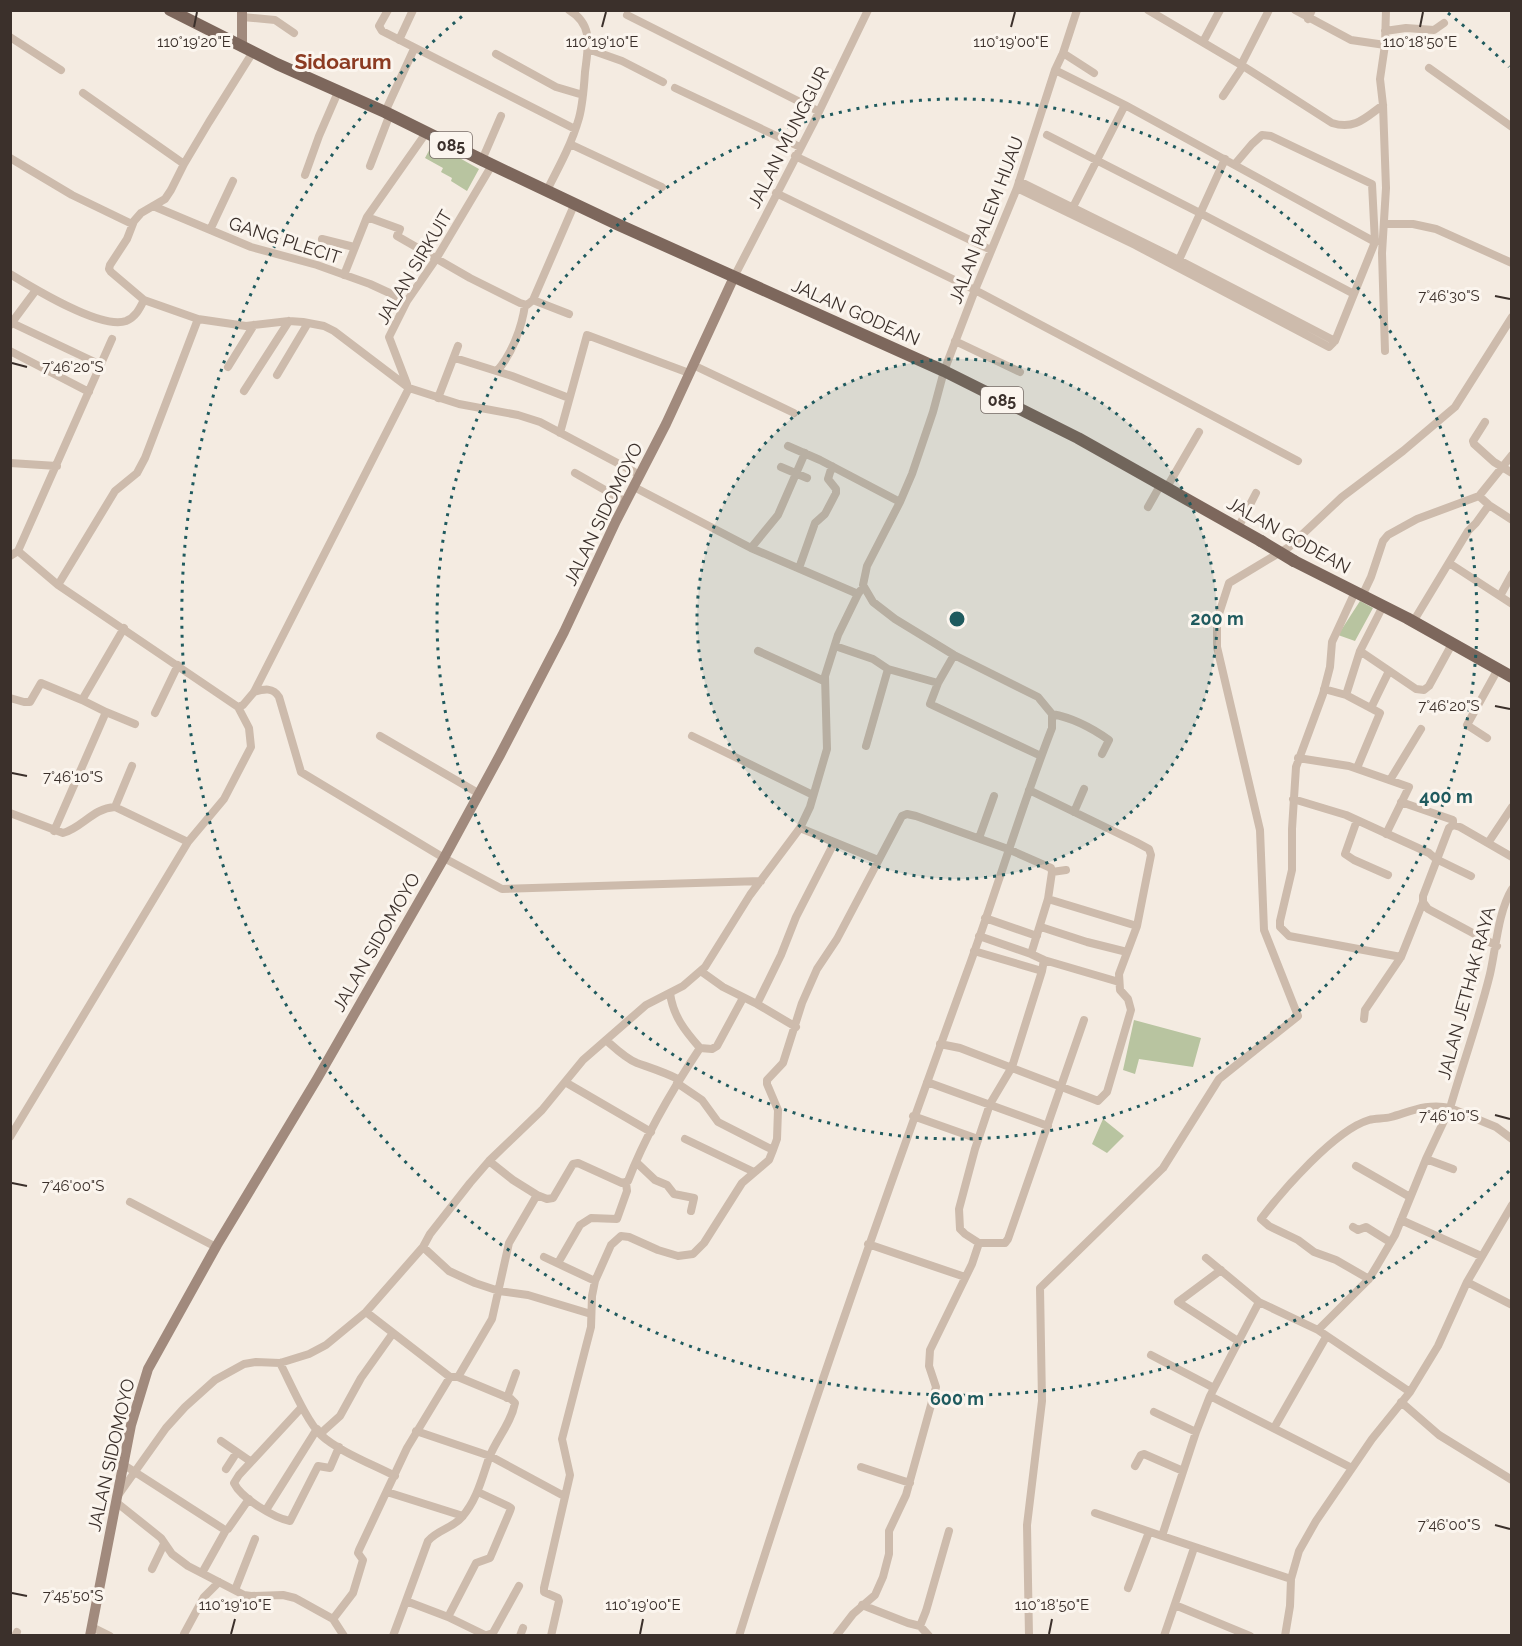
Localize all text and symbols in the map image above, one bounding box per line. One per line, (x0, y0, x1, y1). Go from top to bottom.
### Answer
text: 110°19'20"E (157, 33, 231, 51)
text: 110°19'10"E (566, 33, 638, 51)
text: 110°19'00"E (973, 33, 1049, 51)
text: 110°18'50"E (1383, 33, 1457, 51)
district label: Sidoarum (294, 49, 392, 74)
street label: JALAN MUNGGUR (743, 62, 833, 211)
road number: 085 (430, 132, 472, 158)
street label: JALAN PALEM HIJAU (944, 133, 1028, 307)
street label: JALAN SIRKUIT (372, 206, 456, 328)
street label: GANG PLECIT (226, 212, 344, 268)
street label: JALAN GODEAN (789, 274, 923, 350)
text: 7°46'30"S (1418, 287, 1480, 305)
text: 7°46'20"S (42, 358, 104, 376)
road number: 085 (981, 387, 1023, 413)
street label: JALAN SIDOMOYO (559, 439, 647, 589)
street label: JALAN GODEAN (1224, 492, 1354, 578)
text: 200 m (1190, 608, 1244, 629)
centre of rings (947, 609, 967, 629)
text: 7°46'20"S (1418, 697, 1480, 715)
text: 7°46'10"S (43, 768, 103, 786)
text: 400 m (1419, 786, 1473, 807)
street label: JALAN SIDOMOYO (328, 869, 424, 1015)
street label: JALAN JETHAK RAYA (1433, 904, 1499, 1082)
text: 7°46'10"S (1419, 1107, 1479, 1125)
text: 7°46'00"S (42, 1177, 104, 1195)
street label: JALAN SIDOMOYO (83, 1376, 139, 1534)
text: 600 m (930, 1388, 984, 1409)
text: 7°46'00"S (1418, 1516, 1480, 1534)
text: 7°45'50"S (43, 1587, 103, 1605)
text: 110°19'10"E (199, 1596, 271, 1614)
text: 110°19'00"E (605, 1596, 681, 1614)
text: 110°18'50"E (1015, 1596, 1089, 1614)

